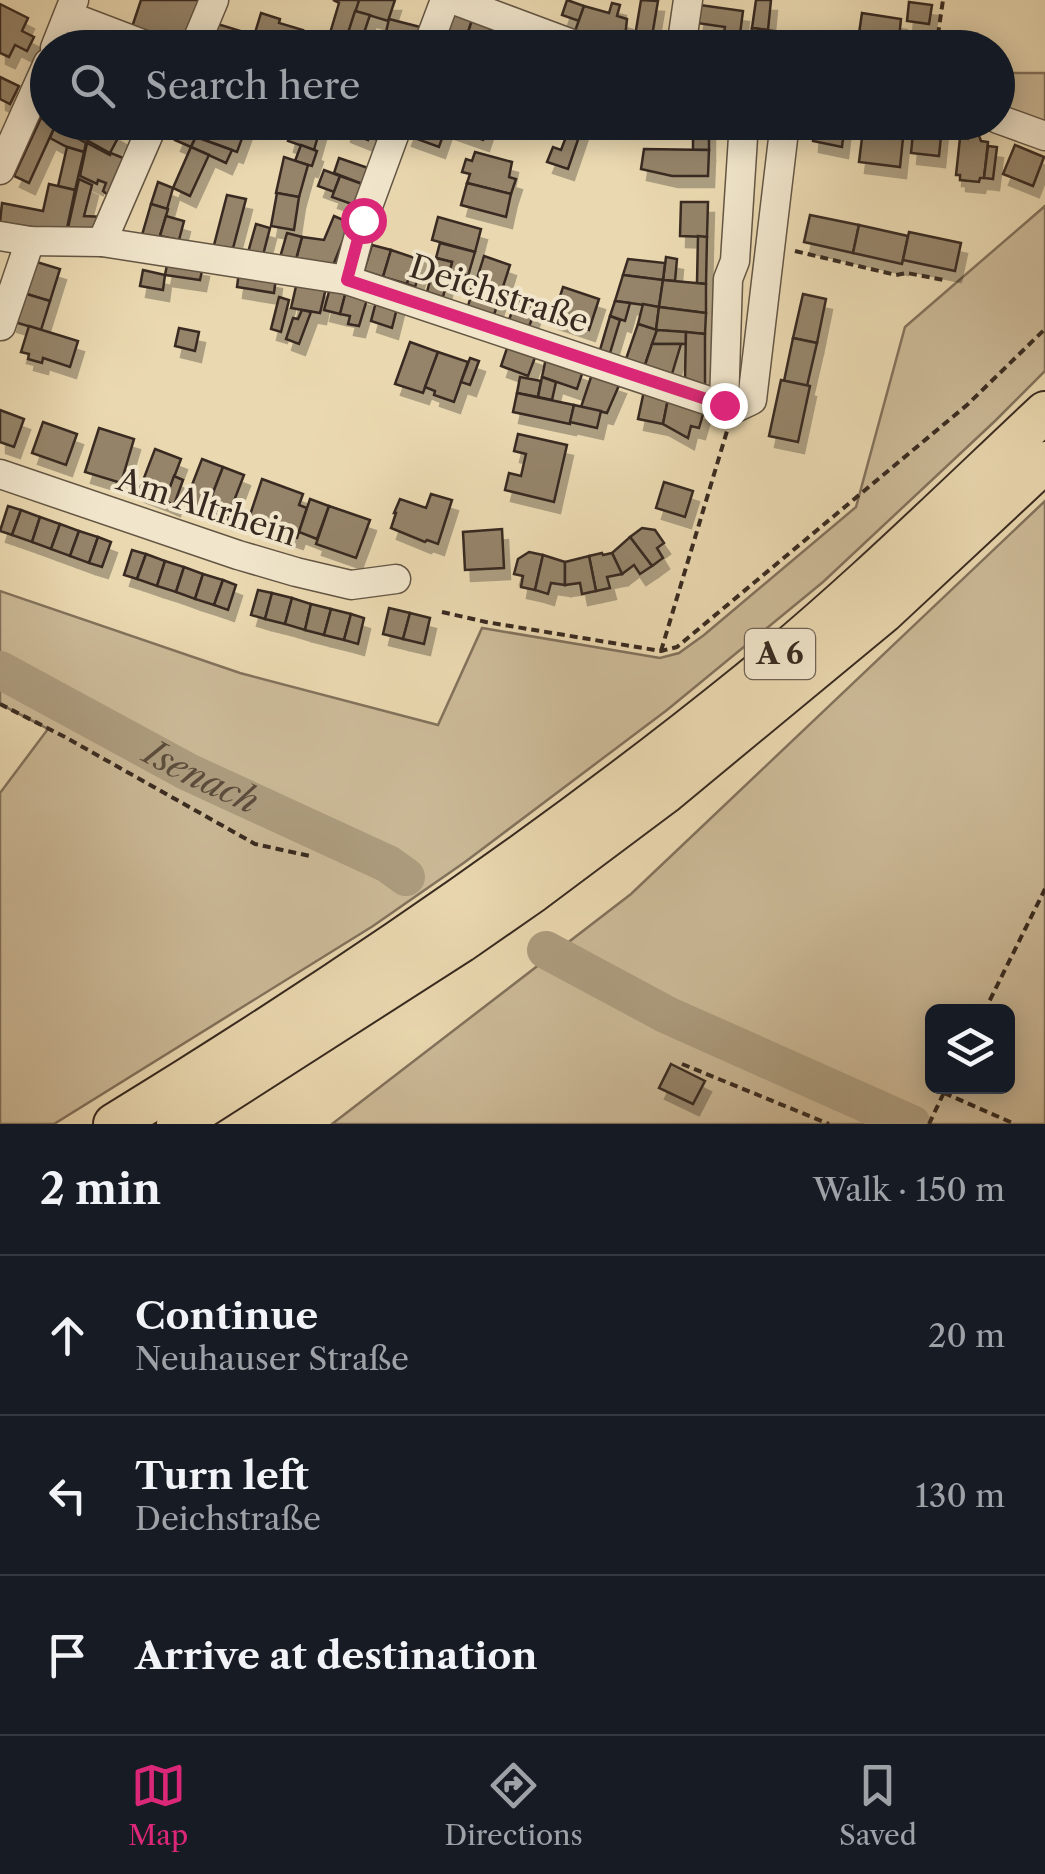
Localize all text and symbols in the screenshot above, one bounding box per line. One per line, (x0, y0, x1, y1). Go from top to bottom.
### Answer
search box (30, 30, 1015, 140)
icon: search (65, 58, 120, 113)
text: Search here (145, 62, 360, 109)
route start (341, 198, 387, 244)
street label: Deichstraße (405, 246, 594, 341)
route end (702, 383, 748, 429)
street label: Am Altrhein (112, 459, 302, 554)
road number: A 6 (745, 629, 815, 679)
water label: Isenach (134, 729, 265, 822)
map controls (925, 1004, 1015, 1094)
button: layers (925, 1004, 1015, 1094)
text: 2 min (40, 1163, 161, 1215)
text: Walk · 150 m (813, 1170, 1005, 1209)
text: Continue (135, 1292, 318, 1339)
icon: ahead (40, 1308, 95, 1363)
text: 20 m (928, 1316, 1005, 1355)
text: Neuhauser Straße (135, 1339, 409, 1378)
text: Turn left (135, 1452, 309, 1499)
icon: left (40, 1468, 95, 1523)
text: 130 m (915, 1476, 1005, 1515)
text: Deichstraße (135, 1499, 321, 1538)
icon: arrive (40, 1628, 95, 1683)
text: Arrive at destination (135, 1632, 538, 1679)
tab: Map (128, 1758, 188, 1852)
tab: Directions (444, 1758, 583, 1852)
tab: Saved (839, 1758, 917, 1852)

